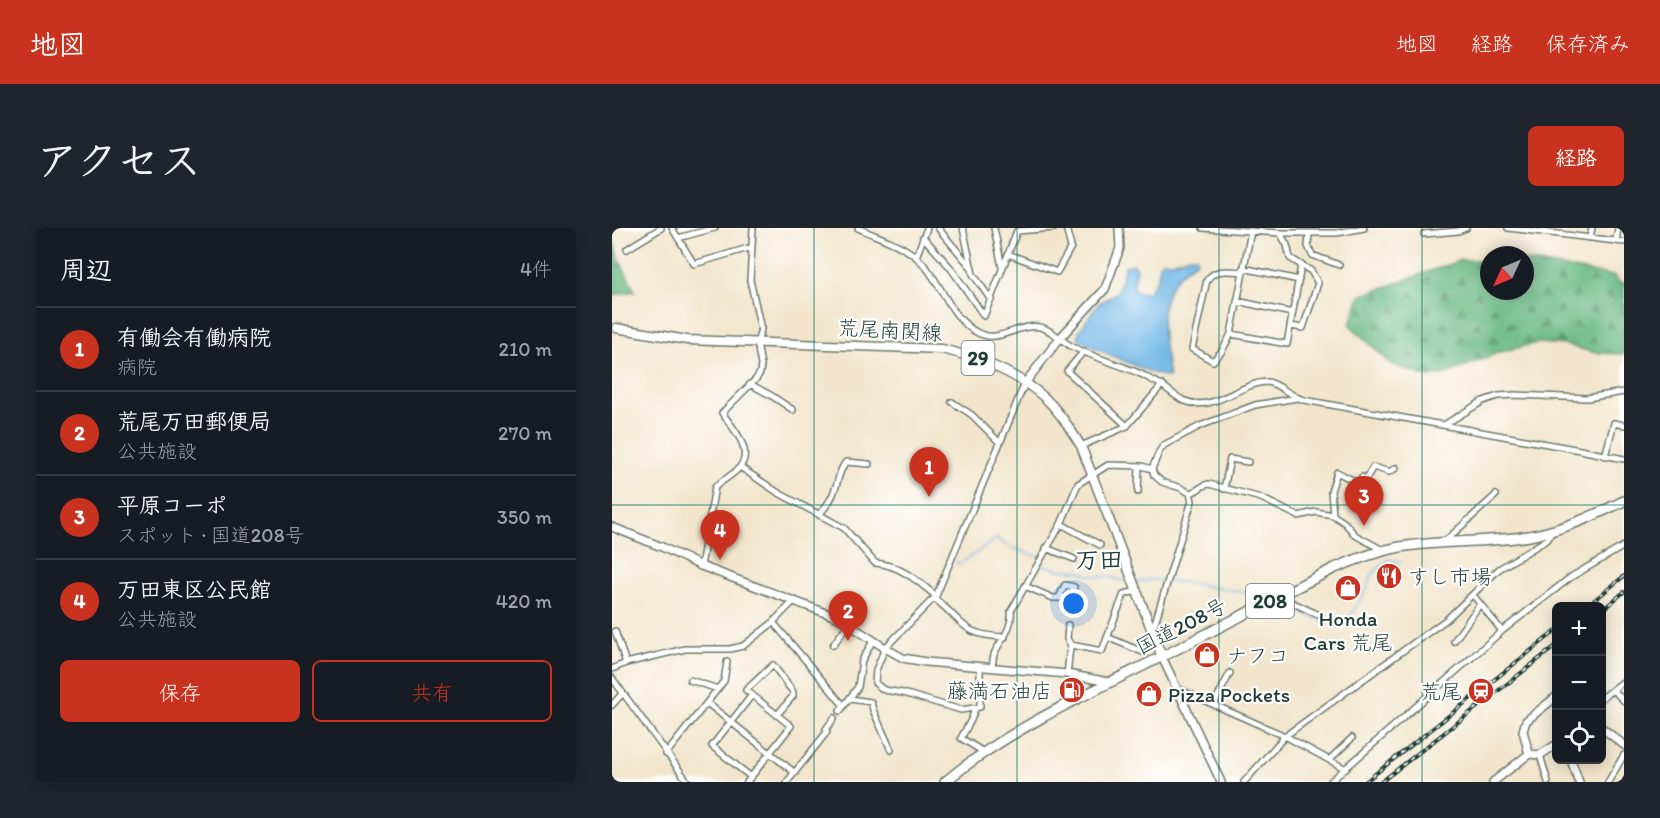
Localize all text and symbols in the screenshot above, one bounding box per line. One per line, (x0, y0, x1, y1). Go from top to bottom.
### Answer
text: 地図 (30, 27, 86, 61)
text: 地図 (1396, 31, 1438, 56)
text: 経路 (1471, 31, 1513, 56)
text: 保存済み (1546, 31, 1630, 56)
button: 経路 (1528, 126, 1624, 186)
text: アクセス (36, 135, 201, 186)
north arrow (1480, 246, 1534, 300)
text: 周辺 (60, 254, 112, 286)
text: 4件 (520, 257, 552, 281)
street label: 荒尾南関線 (837, 315, 943, 345)
text: 有働会有働病院 (117, 324, 271, 351)
text: 1 (75, 337, 84, 361)
text: 210 m (499, 337, 552, 361)
road number: 29 (962, 341, 994, 375)
text: 病院 (117, 355, 157, 379)
text: 荒尾万田郵便局 (117, 408, 271, 435)
text: 2 (74, 421, 85, 445)
text: 270 m (498, 421, 552, 445)
text: 公共施設 (117, 439, 197, 463)
pin: 1 (910, 448, 948, 497)
pin: 3 (1344, 476, 1383, 526)
text: 平原コーポ (117, 492, 227, 519)
text: 3 (74, 505, 85, 529)
text: 350 m (497, 505, 552, 529)
pin: 4 (700, 510, 740, 560)
text: スポット · 国道208号 (117, 523, 305, 547)
district label: 万田 (1075, 545, 1123, 574)
restaurant icon: すし市場 (1374, 561, 1404, 591)
place label: すし市場 (1408, 564, 1492, 589)
shop icon: Honda Cars 荒尾 (1333, 573, 1363, 603)
text: 万田東区公民館 (117, 576, 271, 603)
road number: 208 (1246, 584, 1294, 618)
text: 4 (73, 589, 86, 613)
text: 420 m (496, 589, 552, 613)
your location (1059, 589, 1088, 618)
pin: 2 (828, 592, 868, 641)
street label: 国道208号 (1131, 593, 1231, 659)
map controls (1552, 602, 1606, 764)
button: + (1552, 602, 1606, 656)
place label: Honda Cars 荒尾 (1304, 606, 1392, 655)
text: 公共施設 (117, 607, 197, 631)
shop icon: ナフコ (1192, 640, 1222, 670)
place label: ナフコ (1226, 643, 1289, 668)
button: − (1552, 656, 1606, 710)
button: 保存 (60, 660, 300, 722)
button: 共有 (312, 660, 552, 722)
fuel station icon: 藤満石油店 (1057, 675, 1087, 705)
station icon: 荒尾 (1466, 676, 1496, 706)
place label: 藤満石油店 (947, 678, 1052, 703)
shop icon: Pizza Pockets (1134, 679, 1164, 709)
place label: 荒尾 (1420, 679, 1462, 704)
place label: Pizza Pockets (1168, 682, 1290, 707)
button: locate (1552, 710, 1606, 764)

